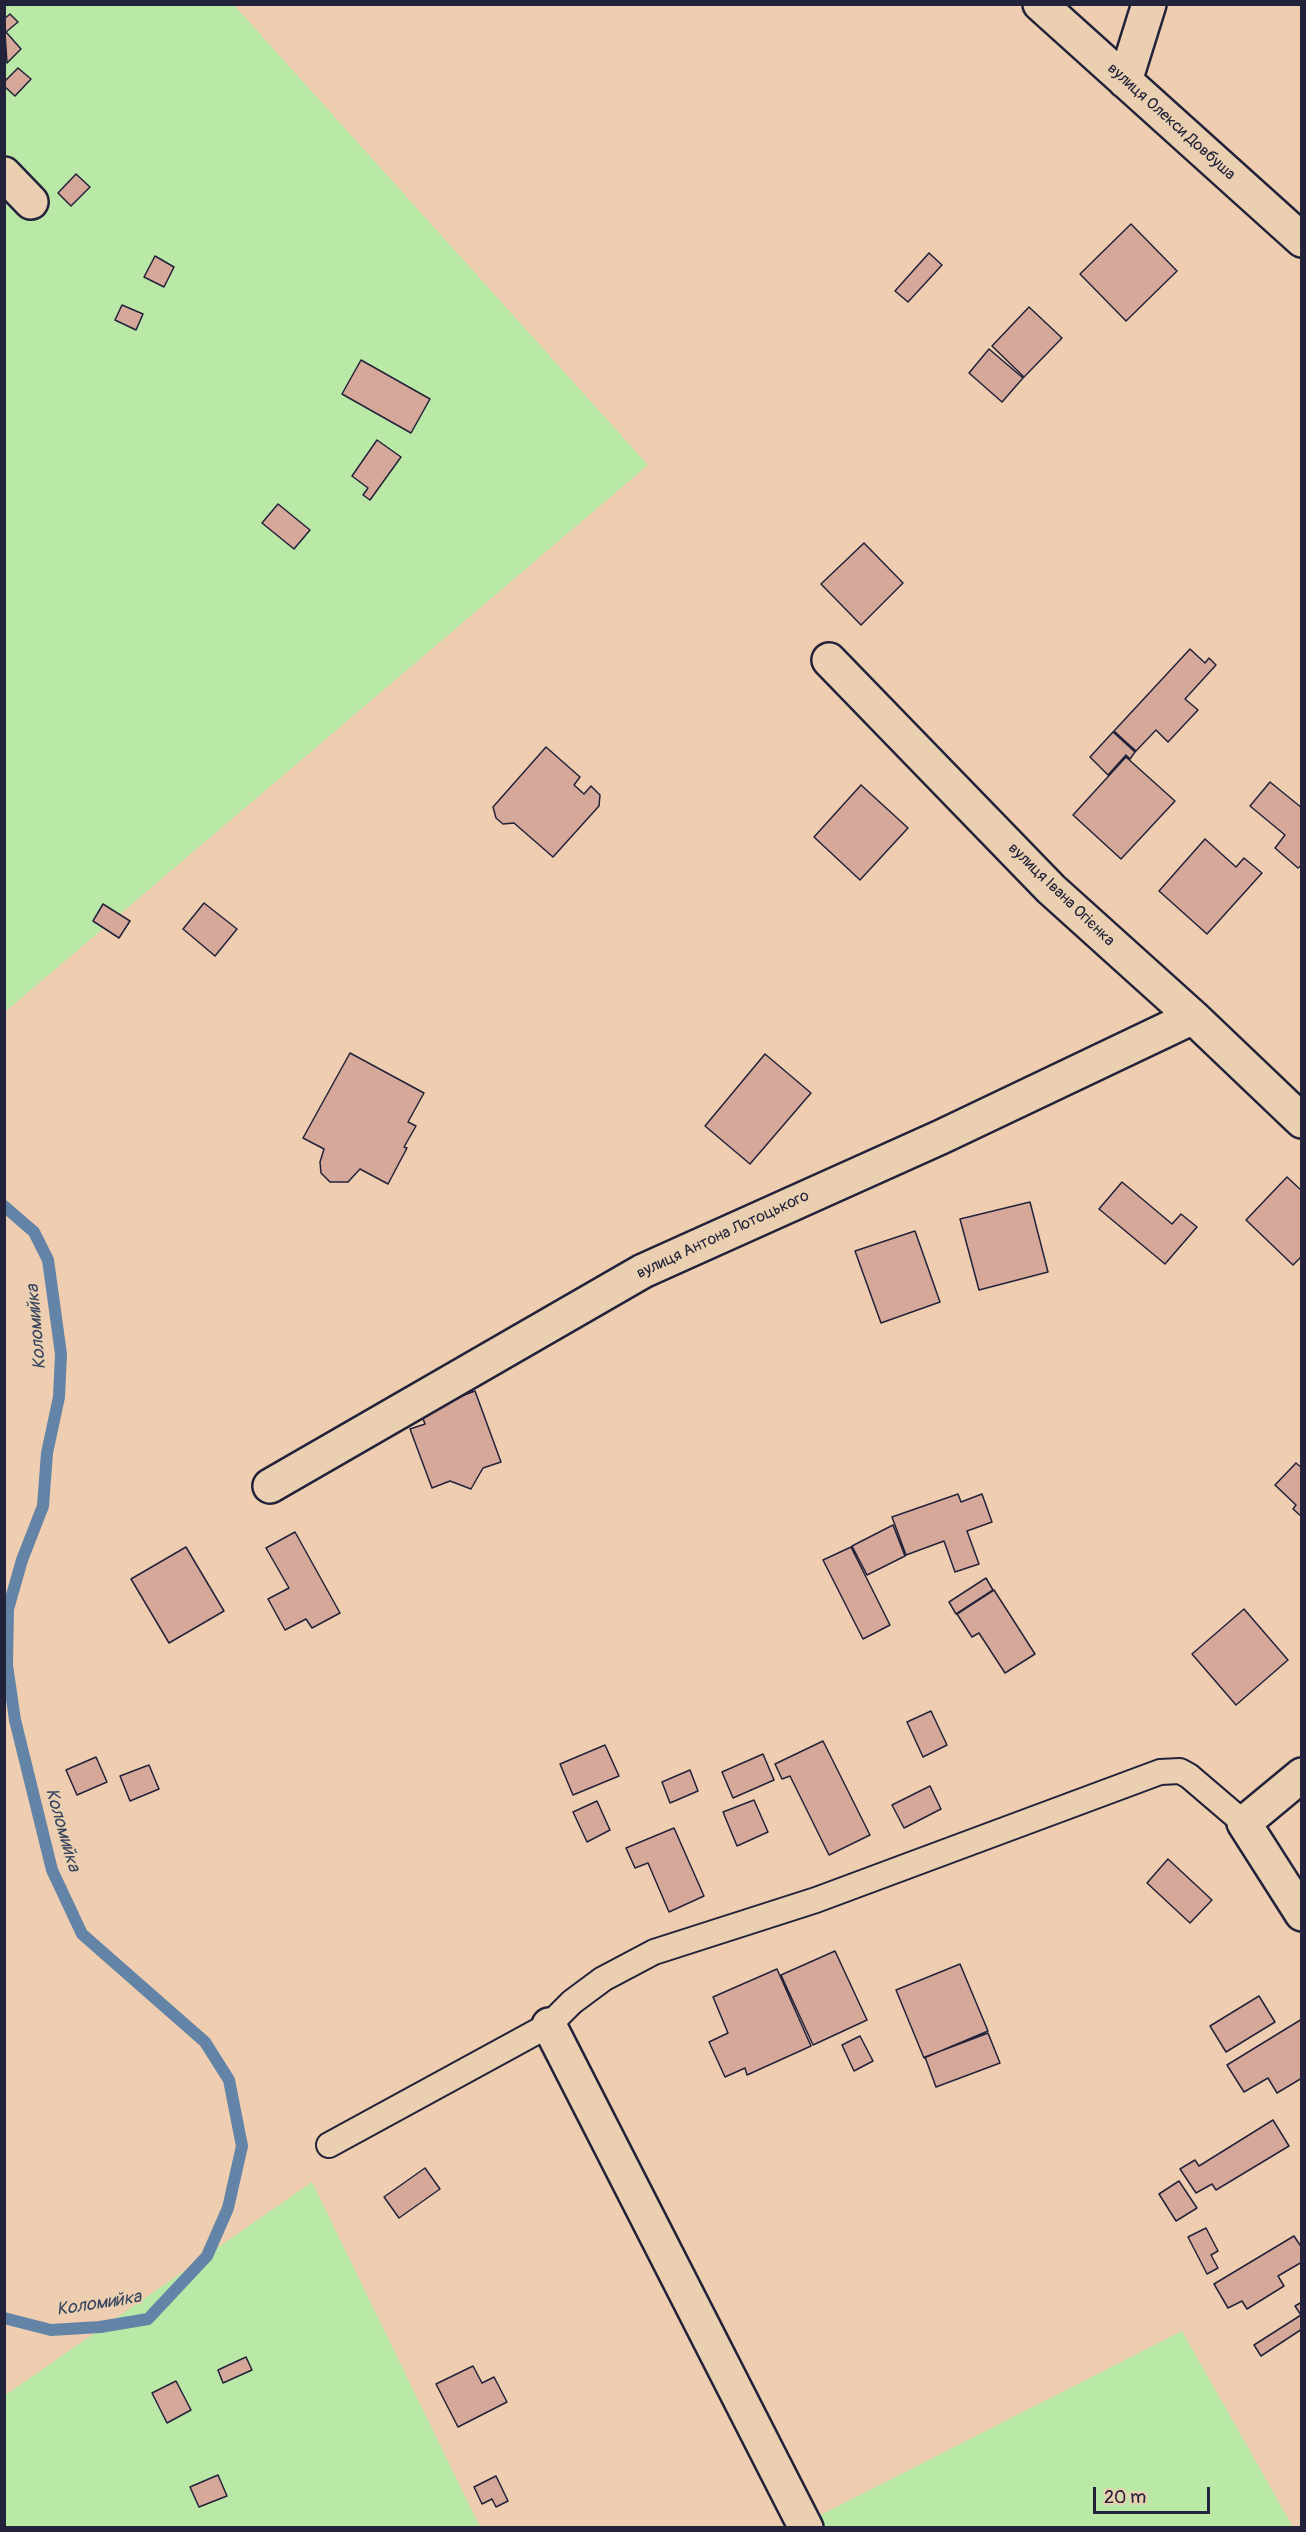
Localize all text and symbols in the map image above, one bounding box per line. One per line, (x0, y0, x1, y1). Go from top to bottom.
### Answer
street label: вулиця Олекси Довбуша (1103, 59, 1239, 185)
street label: вулиця Івана Огієнка (1004, 839, 1118, 951)
street label: вулиця Антона Лотоцького (634, 1187, 812, 1283)
water label: Коломийка (23, 1284, 51, 1370)
water label: Коломийка (40, 1786, 84, 1874)
water label: Коломийка (55, 2287, 143, 2321)
scale bar (1096, 2475, 1213, 2513)
text: 20 m (1104, 2486, 1146, 2509)

